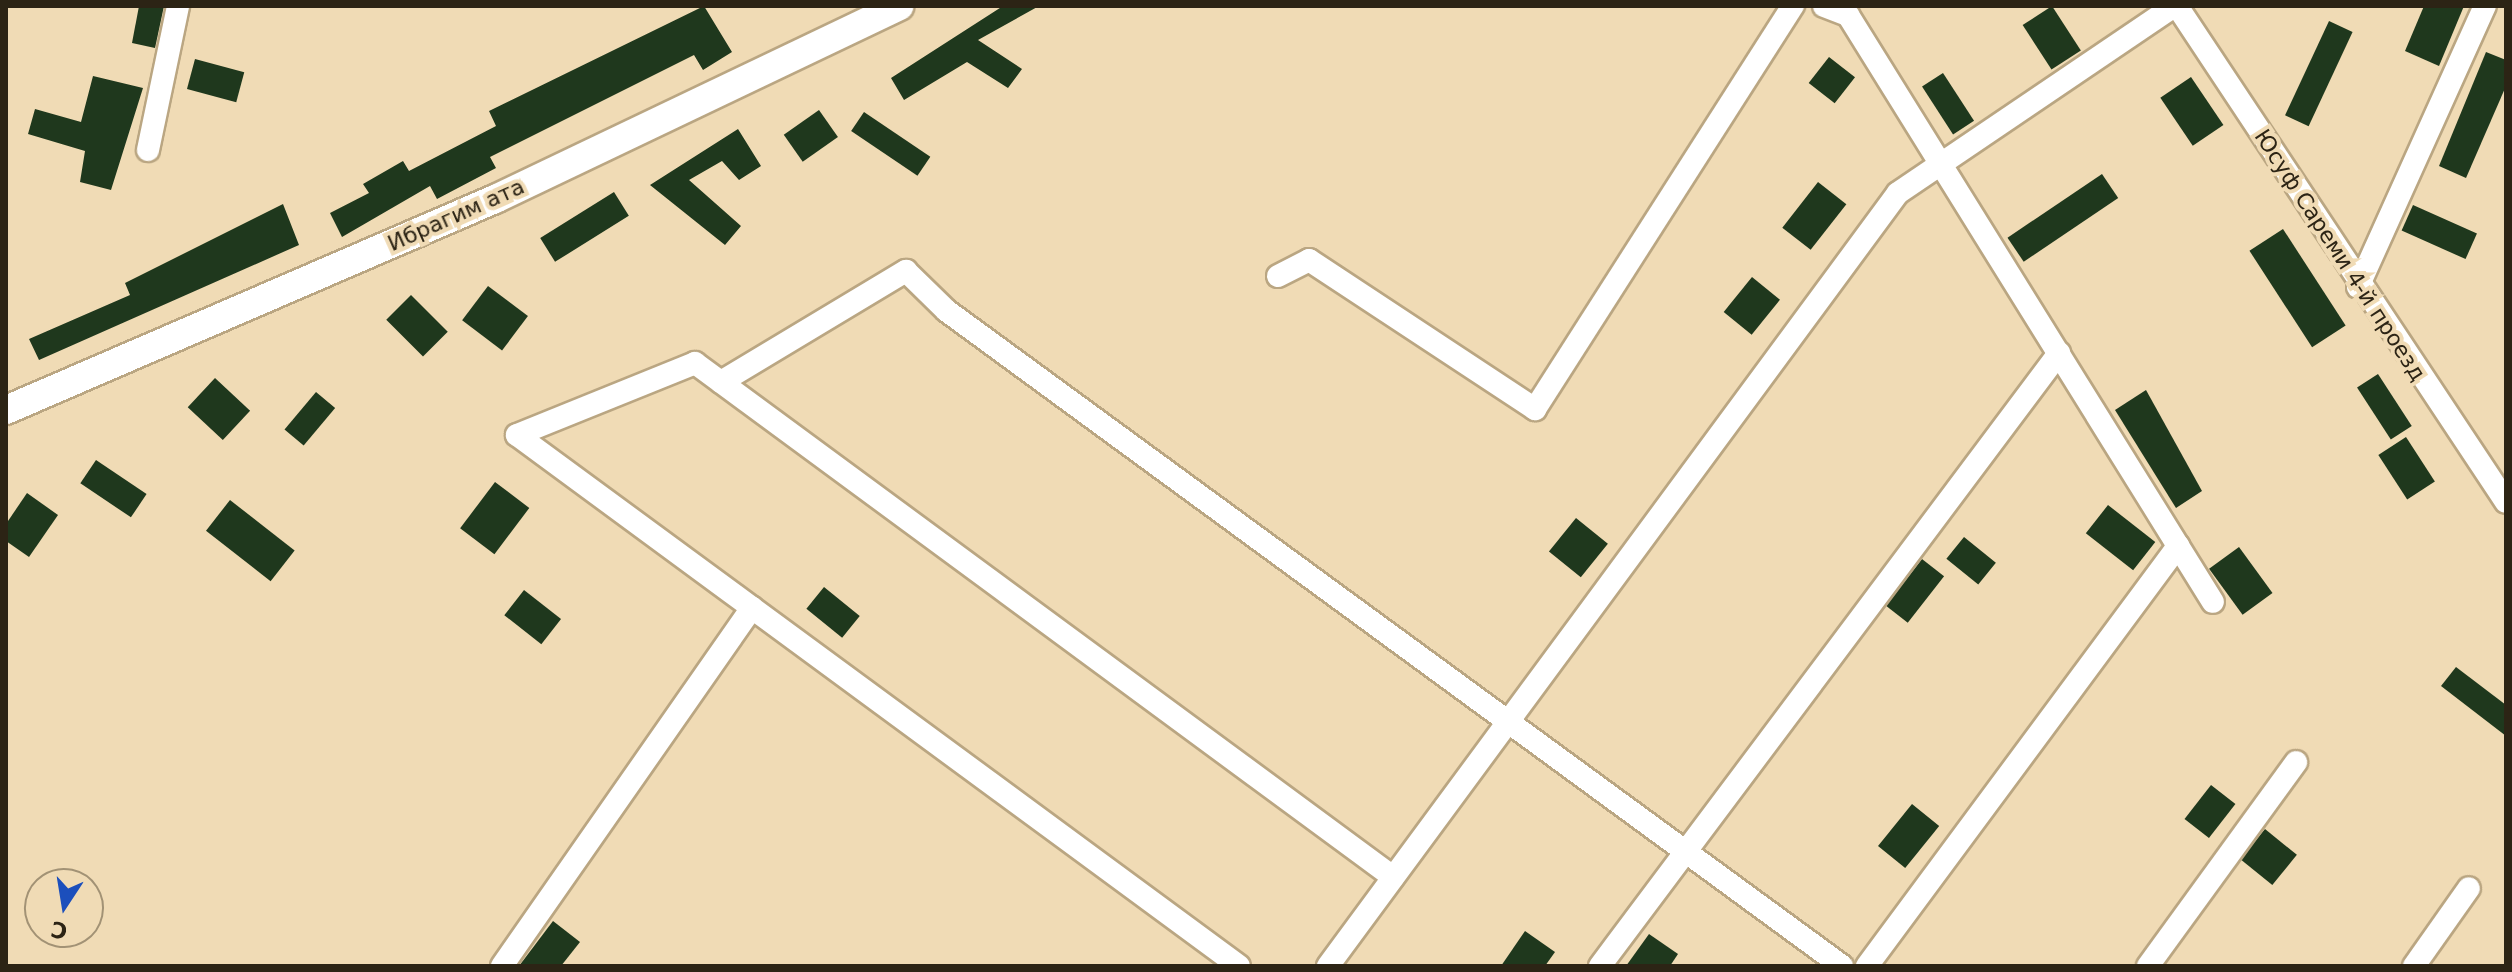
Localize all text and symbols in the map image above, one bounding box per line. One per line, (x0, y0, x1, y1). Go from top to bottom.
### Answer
street label: Юсуф Сареми 4-й проезд (2249, 124, 2431, 386)
street label: Ибрагим ата (384, 173, 528, 257)
north arrow (24, 868, 104, 948)
text: С (49, 916, 70, 944)

